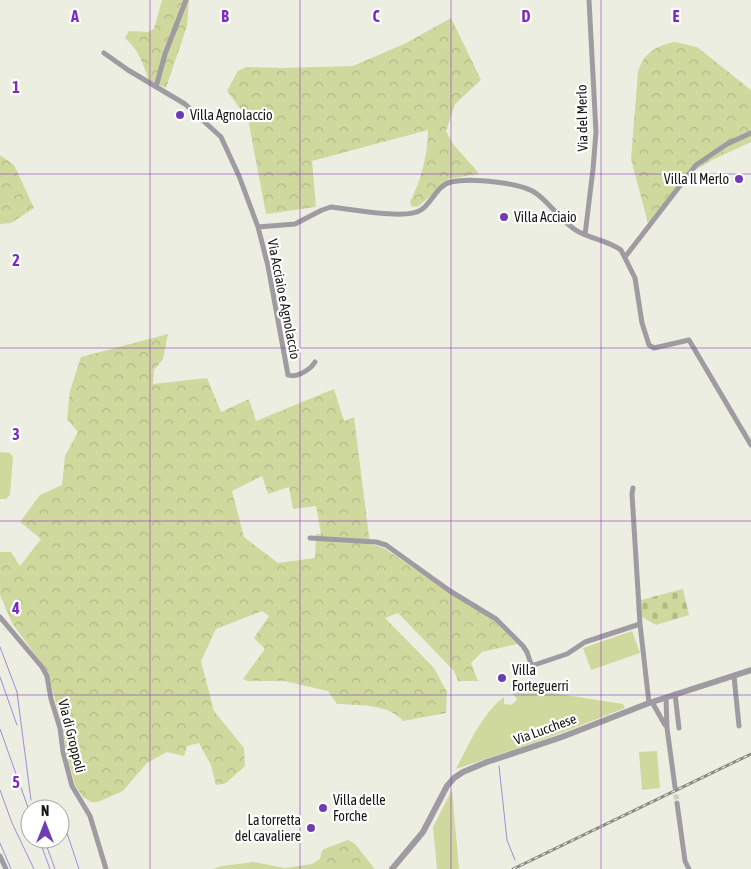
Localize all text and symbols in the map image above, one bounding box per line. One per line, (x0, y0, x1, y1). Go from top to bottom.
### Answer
text: A (70, 7, 79, 25)
text: B (221, 7, 229, 25)
text: C (372, 7, 380, 25)
text: D (522, 7, 531, 25)
text: E (673, 7, 680, 25)
text: 1 (12, 78, 20, 96)
street label: Via del Merlo (573, 84, 591, 152)
place label: Villa Agnolaccio (190, 107, 273, 123)
marker: Villa Agnolaccio (174, 109, 186, 121)
place label: Villa Il Merlo (664, 171, 729, 187)
marker: Villa Il Merlo (733, 173, 745, 185)
place label: Villa Acciaio (514, 209, 577, 225)
marker: Villa Acciaio (498, 211, 510, 223)
street label: Via Acciaio e Agnolaccio (264, 238, 304, 360)
text: 2 (12, 251, 20, 269)
text: 3 (12, 425, 20, 443)
text: 4 (11, 599, 20, 617)
place label: Villa Forteguerri (512, 662, 569, 694)
marker: Villa Forteguerri (496, 672, 508, 684)
street label: Via di Groppoli (55, 698, 89, 774)
street label: Via Lucchese (511, 710, 579, 748)
text: 5 (12, 773, 20, 791)
place label: Villa delle Forche (333, 792, 386, 824)
north arrow (20, 799, 70, 849)
marker: Villa delle Forche (317, 802, 329, 814)
text: N (41, 803, 49, 819)
place label: La torretta del cavaliere (235, 812, 301, 844)
marker: La torretta del cavaliere (305, 822, 317, 834)

